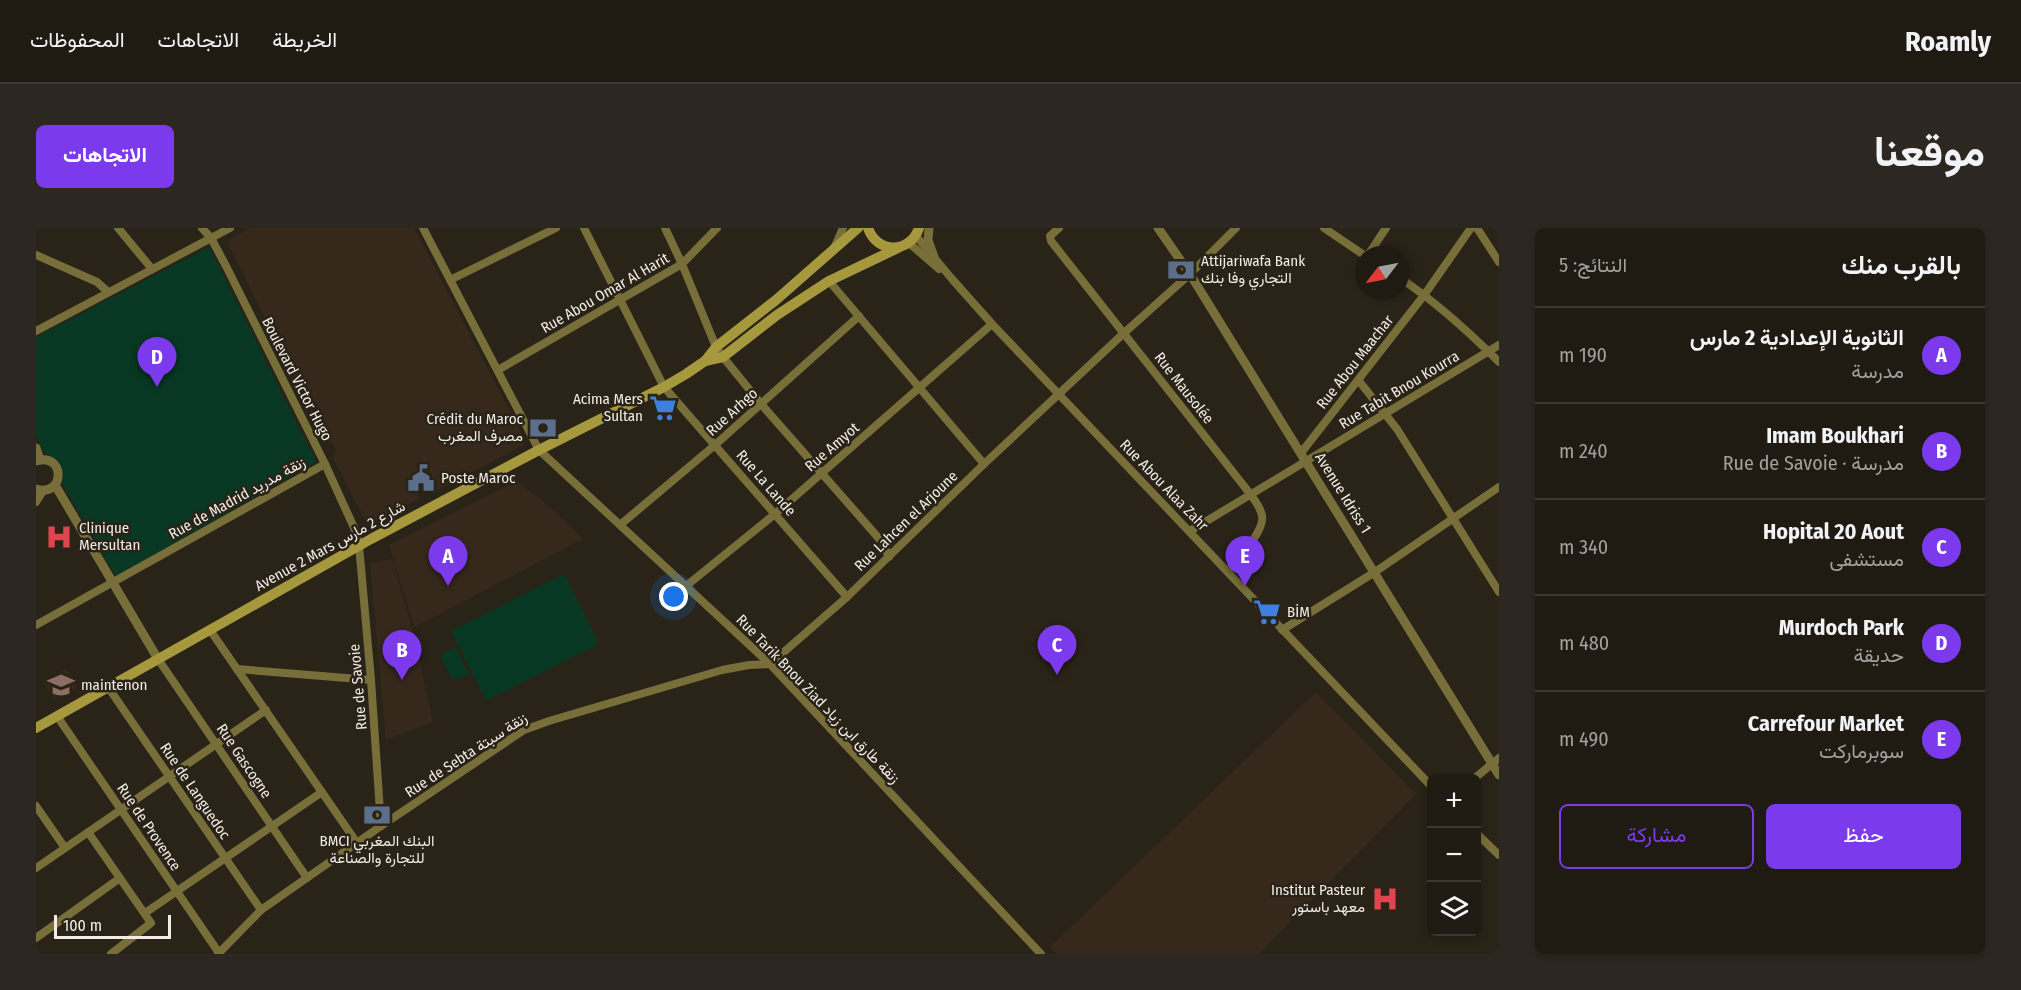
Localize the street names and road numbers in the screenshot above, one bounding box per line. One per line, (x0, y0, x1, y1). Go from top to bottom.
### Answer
street label: Rue Abou Omar Al Harit (538, 249, 672, 337)
street label: Rue Abou Maachar (1313, 311, 1398, 413)
street label: Boulevard Victor Hugo (258, 314, 336, 444)
street label: Rue Tabit Bnou Kourra (1336, 347, 1462, 433)
street label: Rue Mausolée (1150, 349, 1218, 427)
street label: Rue Arhgo (703, 384, 761, 440)
street label: Rue Amyot (801, 419, 863, 475)
street label: Rue Abou Alaa Zahr (1116, 436, 1212, 535)
street label: Rue La Lande (732, 446, 800, 520)
street label: Avenue Idriss 1 (1311, 449, 1375, 537)
street label: Rue de Madrid زنقة مدريد (166, 453, 308, 543)
street label: Rue Lahcen el Arjoune (851, 467, 961, 575)
street label: Avenue 2 Mars شارع 2 مارس (252, 497, 409, 597)
street label: Rue Tarik Bnou Ziad زنقة طارق ابن زياد (732, 611, 904, 788)
street label: Rue de Savoie (345, 643, 371, 731)
street label: Rue de Sebta زنقة سبتة (401, 709, 531, 801)
street label: Rue Gascogne (213, 720, 275, 802)
street label: Rue de Languedoc (156, 739, 234, 843)
street label: Rue de Provence (113, 780, 185, 874)

